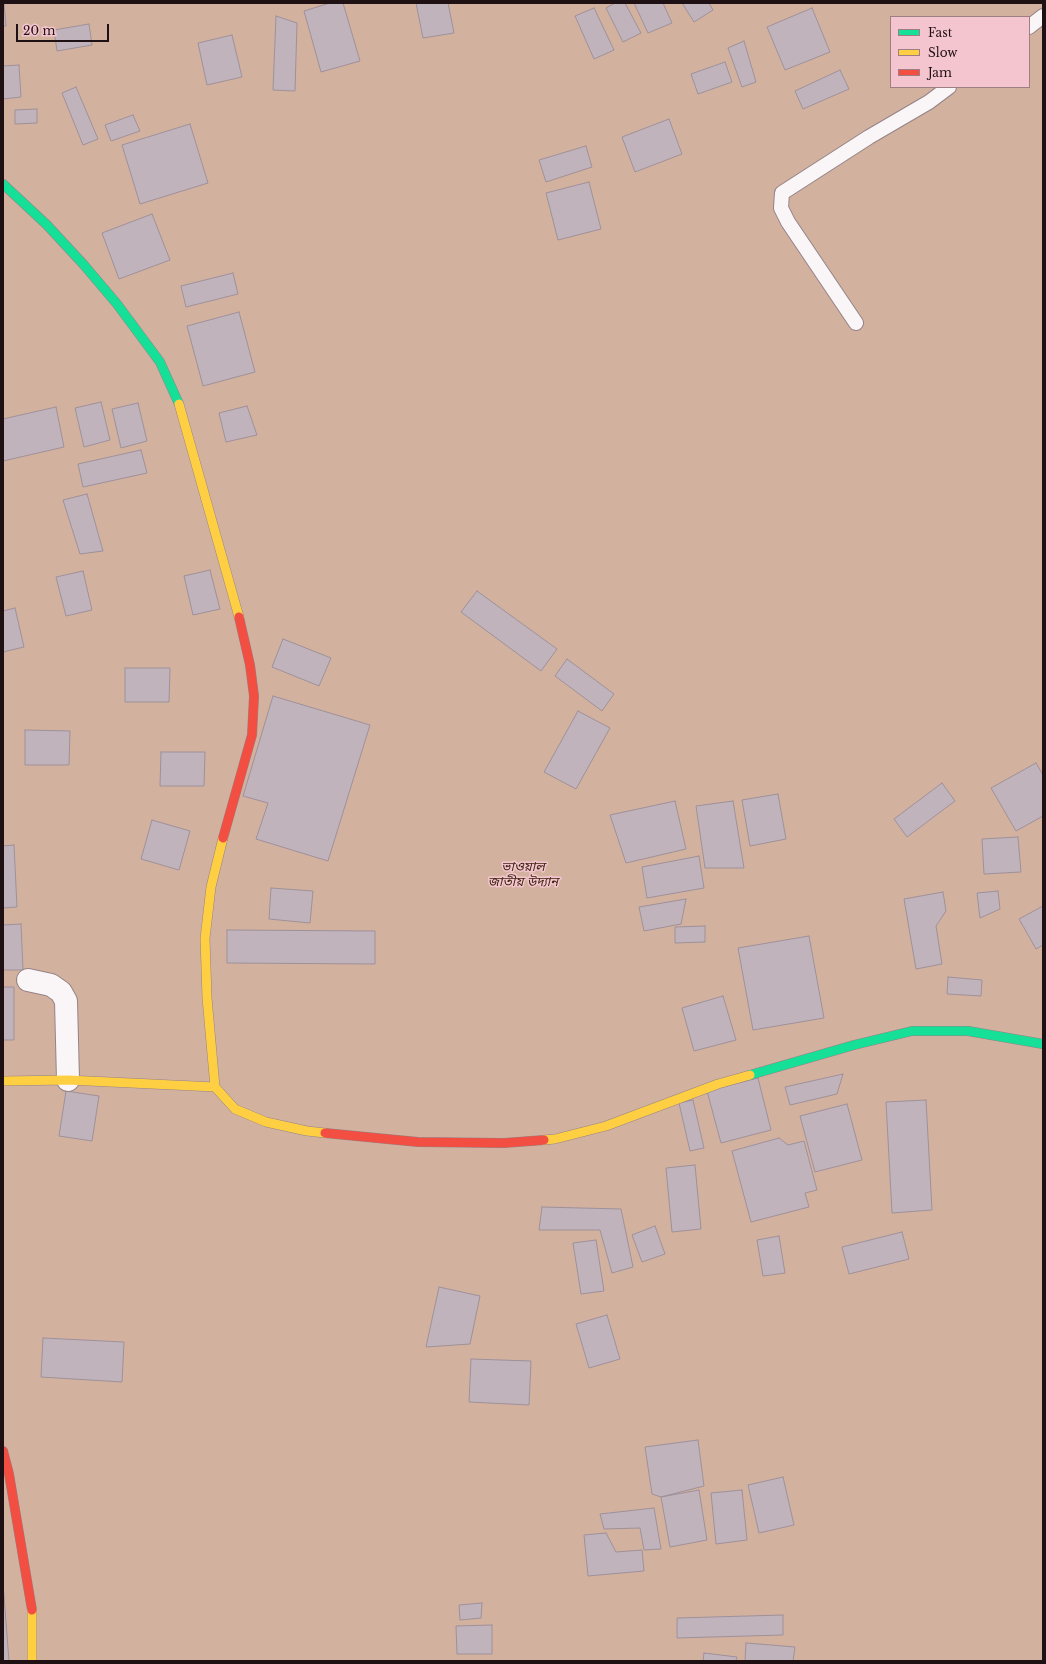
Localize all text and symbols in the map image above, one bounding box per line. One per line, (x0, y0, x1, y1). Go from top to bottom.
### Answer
scale bar (18, 16, 111, 42)
legend (890, 16, 1030, 88)
text: 20 m (23, 23, 55, 38)
text: Fast (928, 25, 952, 40)
text: Slow (928, 45, 957, 60)
text: Jam (928, 65, 952, 80)
park label: ভাওয়াল জাতীয় উদ্যান (488, 859, 558, 890)

